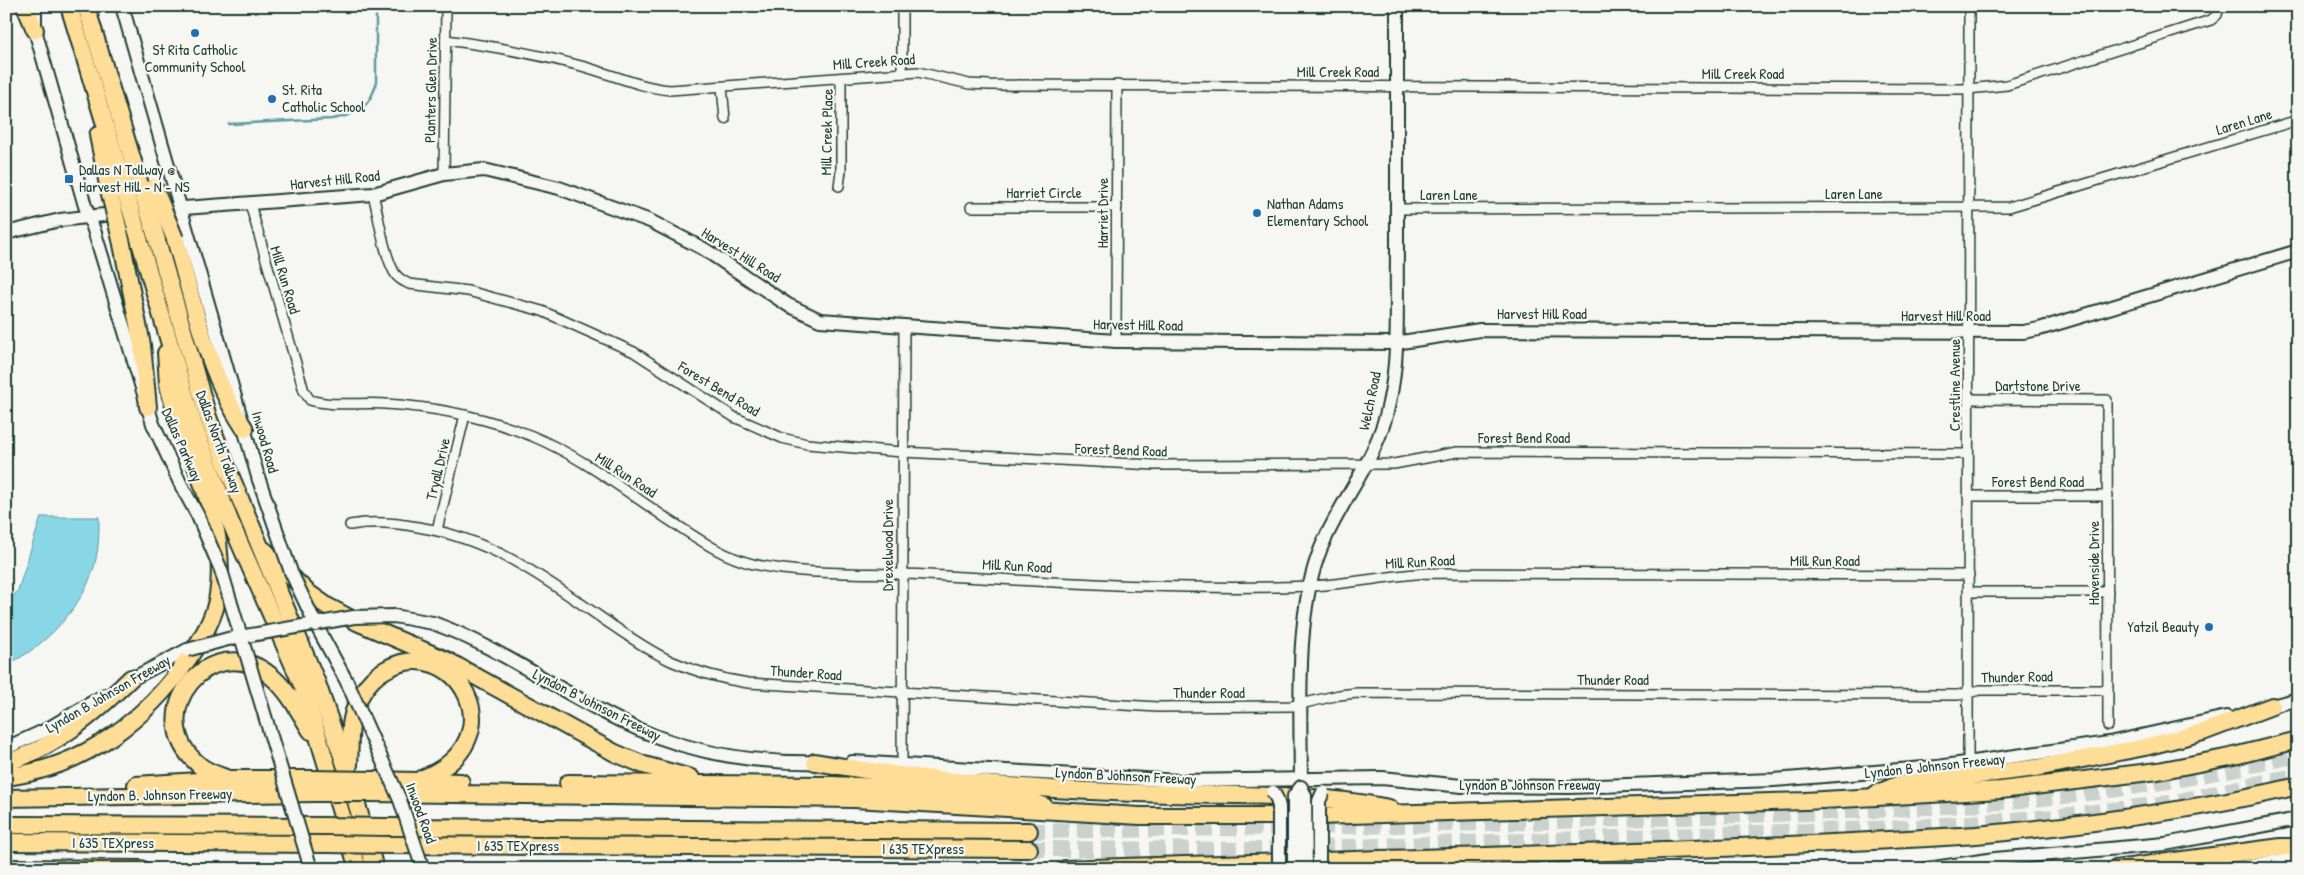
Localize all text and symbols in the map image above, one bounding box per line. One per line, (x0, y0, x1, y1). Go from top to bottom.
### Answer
marker: St Rita Catholic Community School (189, 27, 201, 39)
street label: Planters Glen Drive (419, 37, 442, 143)
place label: St Rita Catholic Community School (145, 39, 245, 77)
street label: Mill Creek Road (832, 48, 916, 75)
street label: Mill Creek Road (1297, 61, 1379, 82)
street label: Mill Creek Road (1702, 63, 1784, 84)
place label: St. Rita Catholic School (282, 79, 365, 117)
street label: Mill Creek Place (815, 88, 838, 176)
marker: St. Rita Catholic School (266, 93, 278, 105)
street label: Laren Lane (2213, 103, 2275, 140)
place label: Dallas N Tollway @ Harvest Hill - N - NS (79, 159, 190, 197)
street label: Harvest Hill Road (289, 164, 381, 195)
marker: Dallas N Tollway @ Harvest Hill - N - NS (63, 173, 75, 185)
street label: Harriet Drive (1092, 178, 1113, 248)
street label: Harriet Circle (1006, 182, 1082, 203)
street label: Laren Lane (1825, 183, 1883, 204)
street label: Laren Lane (1420, 184, 1478, 205)
place label: Nathan Adams Elementary School (1267, 193, 1368, 231)
marker: Nathan Adams Elementary School (1251, 207, 1263, 219)
street label: Harvest Hill Road (698, 222, 785, 287)
street label: Mill Run Road (265, 243, 306, 316)
street label: Harvest Hill Road (1497, 303, 1587, 324)
street label: Harvest Hill Road (1901, 305, 1991, 326)
street label: Harvest Hill Road (1093, 313, 1183, 336)
street label: Crestline Avenue (1944, 339, 1965, 431)
street label: Forest Bend Road (674, 355, 764, 421)
street label: Welch Road (1353, 370, 1386, 432)
street label: Dartstone Drive (1995, 375, 2081, 396)
street label: Dallas North Tollway (191, 387, 248, 496)
street label: Dallas Parkway (157, 405, 208, 485)
street label: Inwood Road (247, 409, 284, 475)
street label: Forest Bend Road (1477, 427, 1570, 448)
street label: Tryall Drive (420, 436, 455, 502)
street label: Forest Bend Road (1074, 437, 1168, 462)
street label: Mill Run Road (591, 447, 661, 502)
street label: Forest Bend Road (1991, 471, 2084, 492)
street label: Drexelwood Drive (877, 499, 898, 591)
street label: Havenside Drive (2083, 521, 2104, 605)
street label: Mill Run Road (1385, 549, 1456, 574)
street label: Mill Run Road (1790, 550, 1860, 571)
street label: Mill Run Road (982, 553, 1053, 578)
place label: Yatzil Beauty (2127, 616, 2199, 637)
marker: Yatzil Beauty (2203, 621, 2215, 633)
street label: Lyndon B Johnson Freeway (41, 649, 174, 738)
street label: Thunder Road (770, 660, 843, 685)
street label: Lyndon B Johnson Freeway (530, 663, 665, 746)
street label: Thunder Road (1981, 665, 2053, 688)
street label: Thunder Road (1577, 669, 1649, 690)
street label: Thunder Road (1173, 682, 1245, 703)
street label: Lyndon B Johnson Freeway (1864, 748, 2006, 783)
street label: Lyndon B Johnson Freeway (1055, 761, 1197, 790)
street label: Lyndon B Johnson Freeway (1459, 774, 1601, 795)
street label: Inwood Road (401, 780, 442, 846)
street label: Lyndon B. Johnson Freeway (88, 783, 232, 806)
street label: I 635 TEXpress (72, 832, 154, 853)
street label: I 635 TEXpress (477, 835, 559, 856)
street label: I 635 TEXpress (882, 838, 964, 859)

